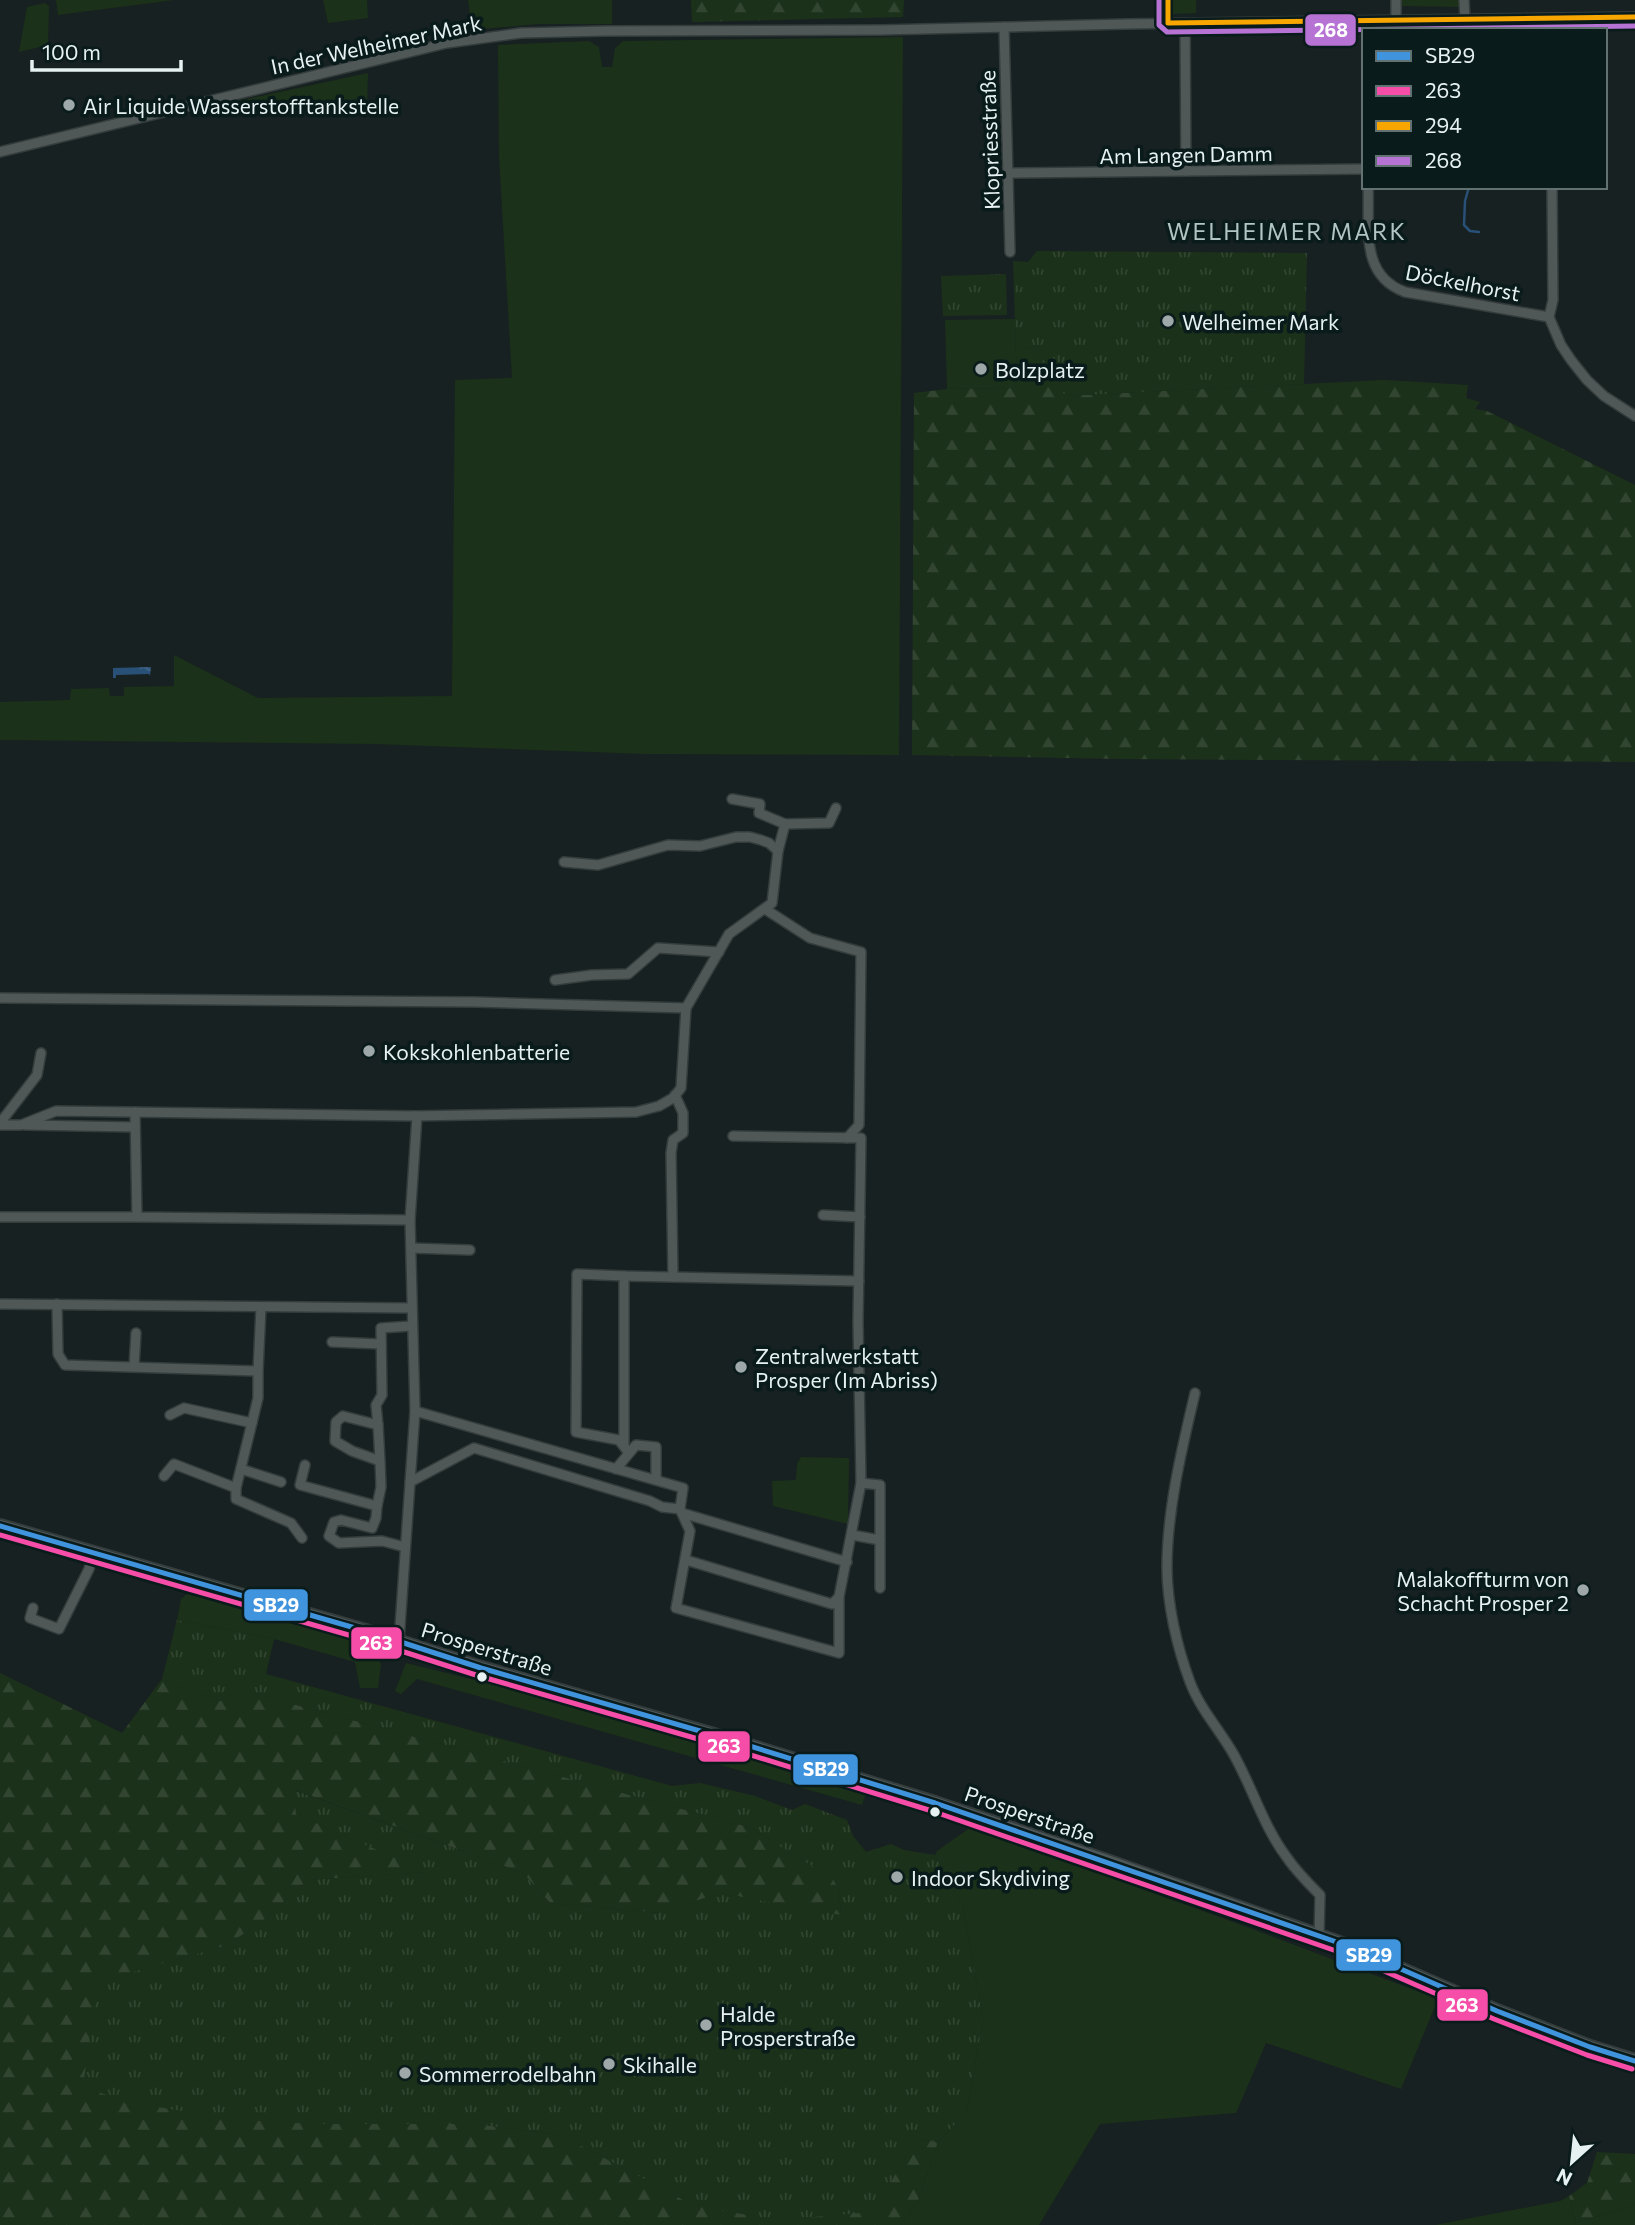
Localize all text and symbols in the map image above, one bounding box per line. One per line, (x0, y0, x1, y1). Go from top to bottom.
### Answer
street label: In der Welheimer Mark (268, 9, 484, 79)
line badge: 268 (1304, 13, 1357, 47)
text: 268 (1314, 18, 1348, 41)
scale bar (32, 28, 180, 72)
legend (1362, 28, 1607, 189)
text: 100 m (42, 39, 101, 64)
text: SB29 (1425, 42, 1475, 67)
street label: Klopriesstraße (974, 70, 1004, 210)
text: 263 (1425, 77, 1461, 102)
place label: Air Liquide Wasserstofftankstelle (83, 93, 399, 118)
marker: Air Liquide Wasserstofftankstelle (61, 97, 77, 113)
text: 294 (1425, 112, 1462, 137)
street label: Am Langen Damm (1099, 140, 1273, 168)
text: 268 (1425, 147, 1462, 172)
district label: WELHEIMER MARK (1167, 217, 1407, 245)
street label: Döckelhorst (1403, 259, 1523, 305)
place label: Welheimer Mark (1182, 309, 1339, 334)
marker: Welheimer Mark (1160, 313, 1176, 329)
place label: Bolzplatz (995, 357, 1085, 382)
marker: Bolzplatz (973, 361, 989, 377)
place label: Kokskohlenbatterie (383, 1039, 570, 1064)
marker: Kokskohlenbatterie (361, 1043, 377, 1059)
place label: Zentralwerkstatt Prosper (Im Abriss) (755, 1343, 938, 1392)
marker: Zentralwerkstatt Prosper (Im Abriss) (733, 1359, 749, 1375)
place label: Malakoffturm von Schacht Prosper 2 (1396, 1566, 1569, 1615)
marker: Malakoffturm von Schacht Prosper 2 (1575, 1582, 1591, 1598)
line badge: SB29 (243, 1588, 309, 1622)
text: SB29 (253, 1593, 299, 1616)
street label: Prosperstraße (418, 1616, 556, 1680)
line badge: 263 (350, 1626, 403, 1660)
text: 263 (359, 1631, 393, 1654)
unlabelled marker (475, 1670, 489, 1684)
line badge: 263 (697, 1730, 751, 1763)
text: 263 (707, 1734, 741, 1757)
line badge: SB29 (792, 1753, 859, 1786)
text: SB29 (803, 1757, 849, 1780)
street label: Prosperstraße (962, 1780, 1098, 1848)
unlabelled marker (928, 1805, 942, 1819)
place label: Indoor Skydiving (911, 1865, 1070, 1890)
marker: Indoor Skydiving (889, 1869, 905, 1885)
line badge: SB29 (1335, 1938, 1402, 1972)
text: SB29 (1346, 1943, 1392, 1966)
line badge: 263 (1436, 1988, 1489, 2022)
text: 263 (1445, 1993, 1479, 2016)
place label: Halde Prosperstraße (720, 2001, 856, 2050)
marker: Halde Prosperstraße (698, 2017, 714, 2033)
place label: Skihalle (623, 2052, 697, 2077)
marker: Skihalle (601, 2056, 617, 2072)
place label: Sommerrodelbahn (419, 2061, 597, 2086)
marker: Sommerrodelbahn (397, 2065, 413, 2081)
north arrow (1537, 2127, 1607, 2197)
text: N (1552, 2164, 1576, 2191)

